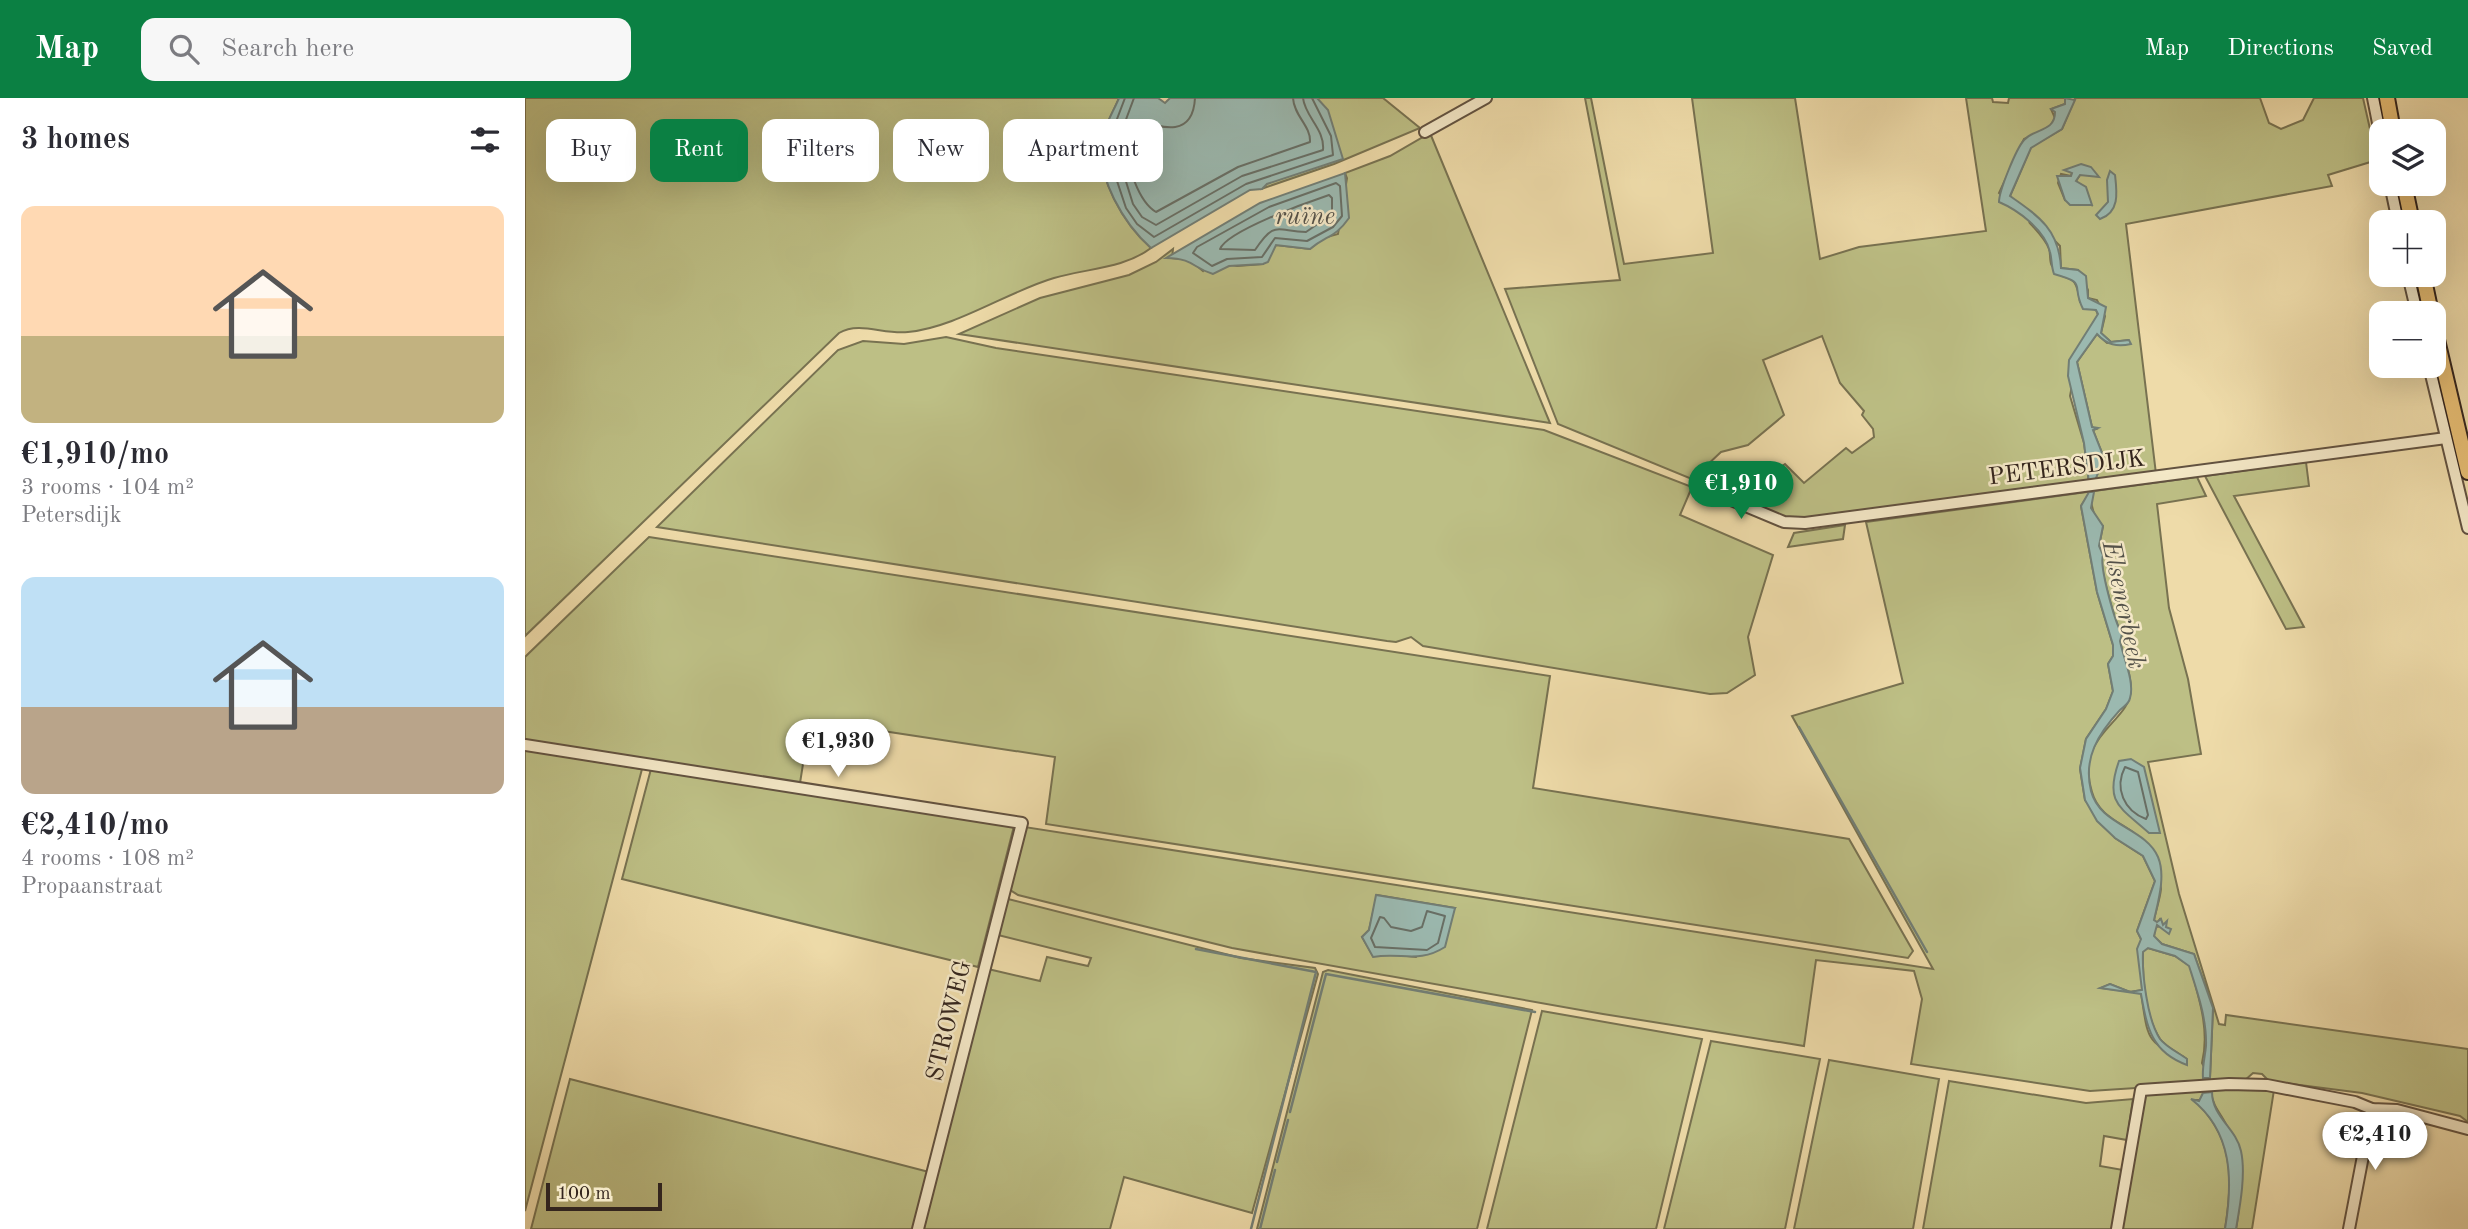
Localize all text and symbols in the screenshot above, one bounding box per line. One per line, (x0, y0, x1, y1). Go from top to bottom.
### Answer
search box (141, 18, 631, 81)
icon: search (165, 30, 203, 68)
text: Map (35, 33, 99, 66)
text: Search here (221, 36, 354, 62)
text: Map (2145, 37, 2189, 61)
text: Directions (2227, 37, 2334, 61)
text: Saved (2372, 37, 2433, 61)
chip: Buy (546, 119, 636, 182)
chip: Rent (650, 119, 748, 182)
chip: Filters (762, 119, 879, 182)
chip: New (893, 119, 989, 182)
chip: Apartment (1003, 119, 1163, 182)
map controls (2369, 119, 2446, 378)
button: layers (2369, 119, 2446, 196)
icon: filters (466, 121, 504, 159)
text: 3 homes (21, 125, 130, 155)
water label: ruïne (1275, 204, 1335, 230)
button: + (2369, 210, 2446, 287)
icon: home (200, 251, 326, 377)
button: − (2369, 301, 2446, 378)
text: €1,910/mo (21, 440, 169, 470)
street label: PETERSDIJK (1987, 447, 2147, 491)
pin: €1,910 (1684, 462, 1798, 521)
text: €1,910 (1704, 472, 1778, 495)
text: 3 rooms · 104 m² (21, 476, 194, 499)
text: Petersdijk (21, 504, 122, 527)
water label: Elsenerbeek (2097, 537, 2149, 672)
icon: home (200, 622, 326, 748)
pin: €1,930 (781, 720, 895, 779)
text: €1,930 (801, 730, 875, 753)
text: €2,410/mo (21, 811, 169, 841)
text: 4 rooms · 108 m² (21, 847, 194, 870)
text: Propaanstraat (21, 875, 163, 898)
street label: STROWEG (923, 958, 977, 1084)
pin: €2,410 (2318, 1112, 2432, 1172)
text: €2,410 (2338, 1123, 2412, 1146)
scale bar (546, 1180, 661, 1212)
text: 100 m (557, 1185, 610, 1204)

